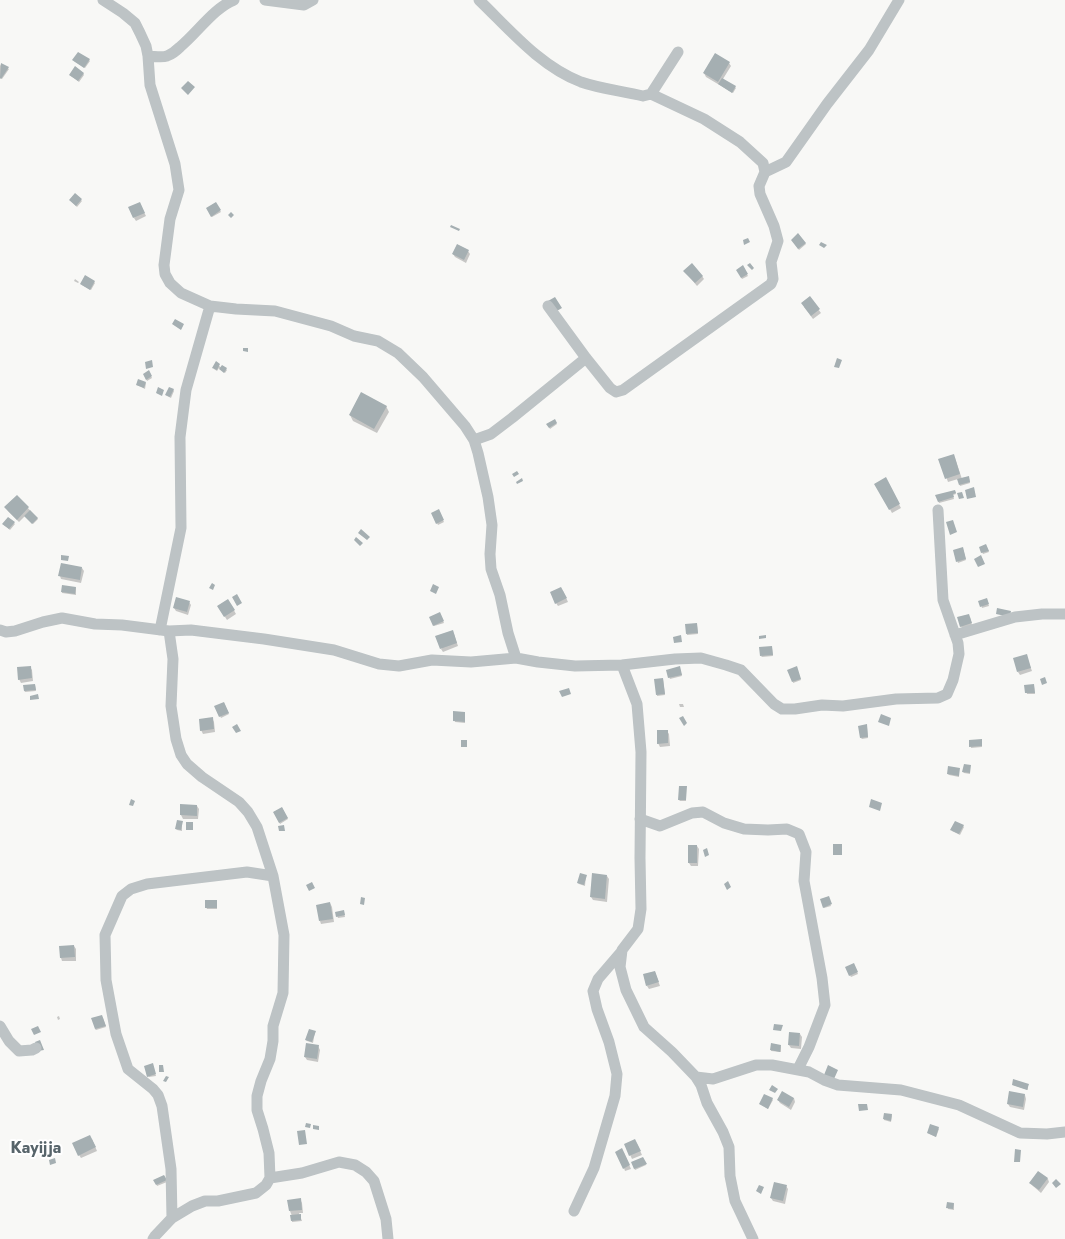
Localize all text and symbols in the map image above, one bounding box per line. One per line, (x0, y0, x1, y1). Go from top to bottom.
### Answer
district label: Kayijja (11, 1139, 61, 1159)

